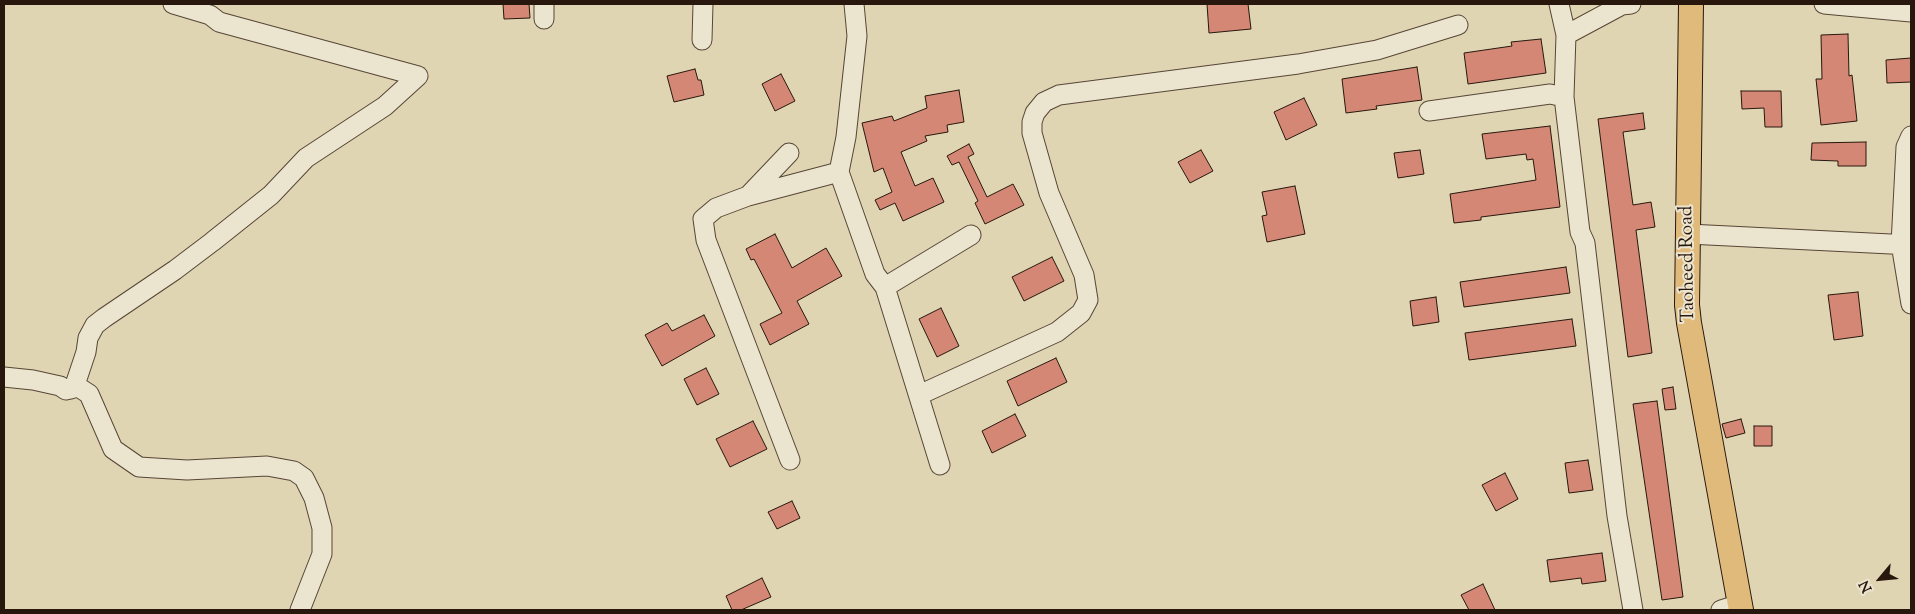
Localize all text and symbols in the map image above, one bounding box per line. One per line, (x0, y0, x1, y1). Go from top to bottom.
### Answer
street label: Taoheed Road (1677, 205, 1701, 323)
north arrow (1855, 554, 1905, 604)
text: N (1855, 576, 1878, 596)

